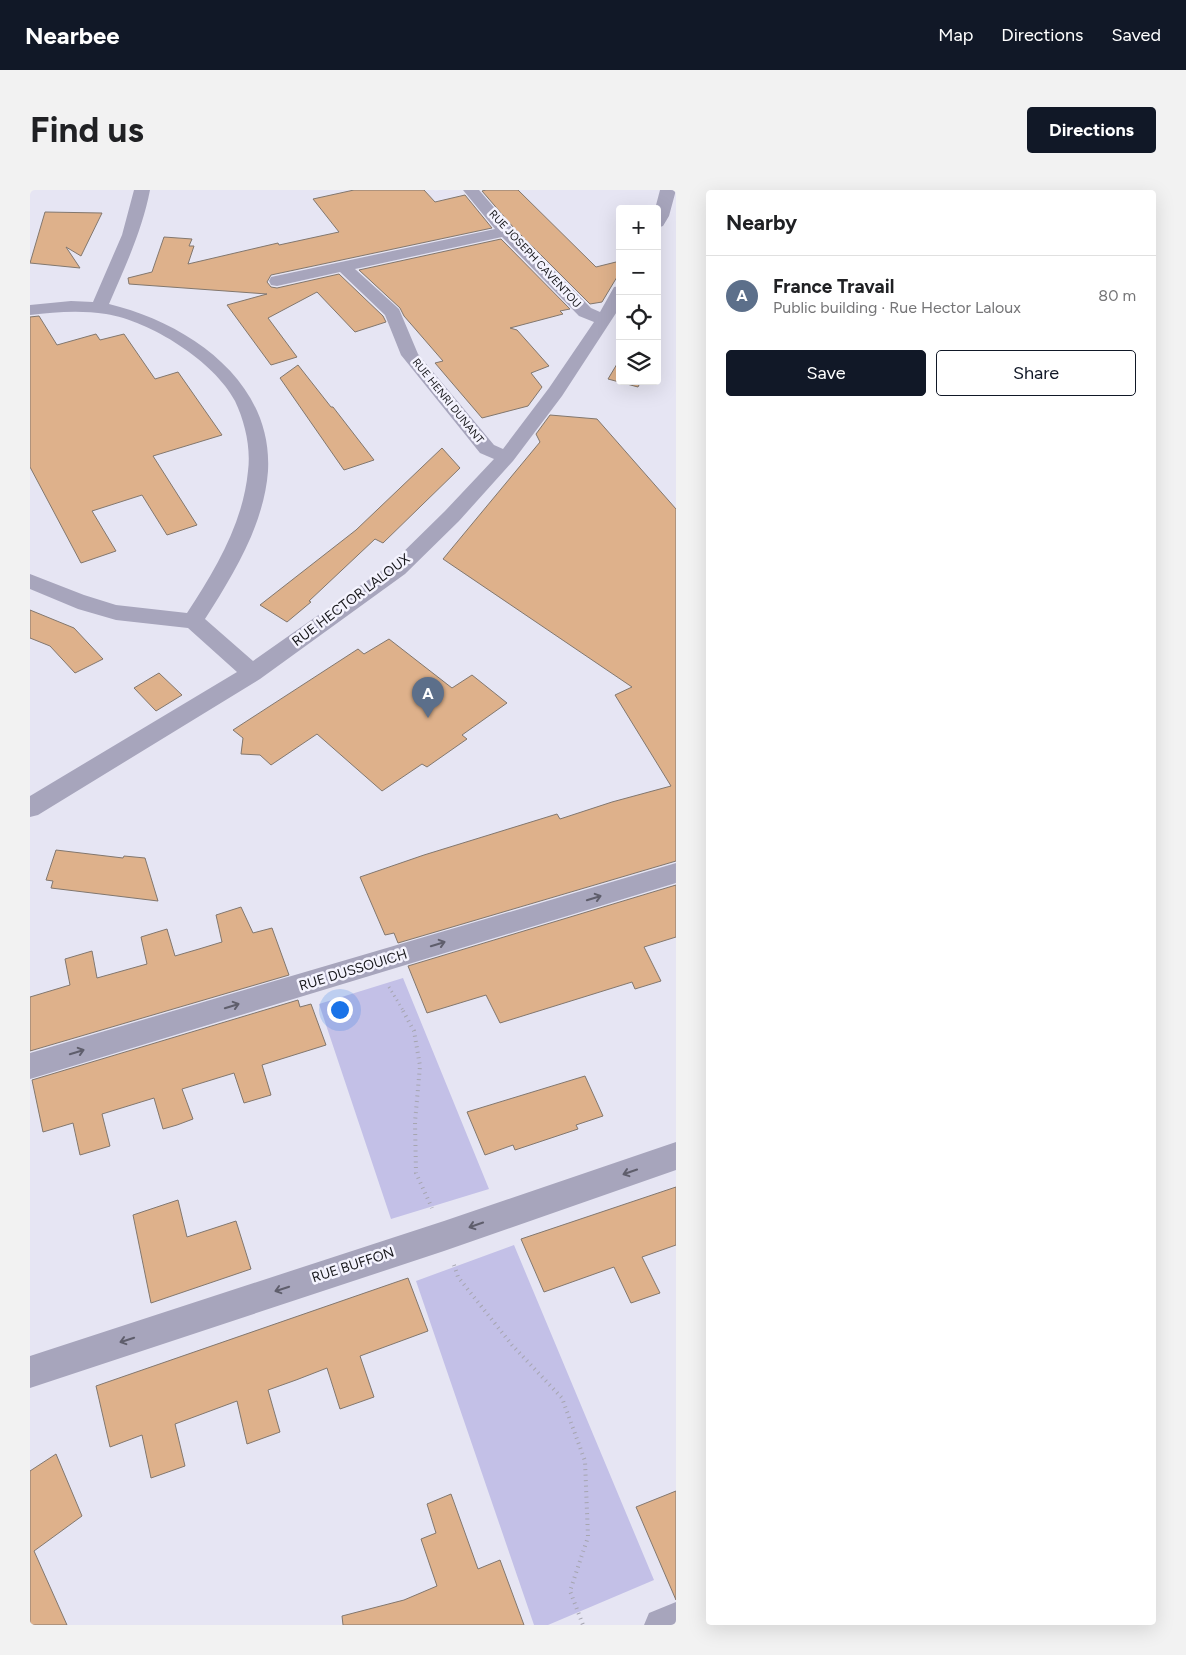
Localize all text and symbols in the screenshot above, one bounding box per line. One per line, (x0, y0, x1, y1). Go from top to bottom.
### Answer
text: Nearbee (25, 21, 120, 50)
text: Map (938, 24, 973, 46)
text: Directions (1001, 24, 1083, 46)
text: Saved (1111, 24, 1161, 46)
button: Directions (1027, 107, 1156, 153)
text: Find us (30, 109, 144, 151)
map controls (616, 205, 661, 385)
button: + (616, 205, 661, 250)
street label: RUE JOSEPH CAVENTOU (486, 208, 584, 310)
text: Nearby (726, 210, 797, 235)
button: − (616, 250, 661, 295)
text: France Travail (773, 275, 894, 298)
text: A (736, 286, 748, 305)
text: 80 m (1098, 286, 1136, 305)
button: locate (616, 295, 661, 340)
text: Public building · Rue Hector Laloux (773, 298, 1021, 317)
button: layers (616, 340, 661, 385)
button: Save (726, 350, 926, 396)
button: Share (936, 350, 1136, 396)
street label: RUE HENRI DUNANT (410, 356, 486, 446)
street label: RUE HECTOR LALOUX (289, 550, 414, 650)
pin: A (412, 677, 444, 718)
one-way arrow (586, 892, 602, 902)
one-way arrow (430, 939, 446, 949)
street label: RUE DUSSOUICH (297, 945, 409, 995)
your location (327, 997, 353, 1023)
one-way arrow (224, 1000, 240, 1010)
one-way arrow (68, 1047, 84, 1057)
one-way arrow (623, 1168, 638, 1177)
one-way arrow (468, 1220, 484, 1230)
street label: RUE BUFFON (310, 1244, 396, 1286)
one-way arrow (274, 1285, 290, 1294)
one-way arrow (120, 1336, 136, 1345)

